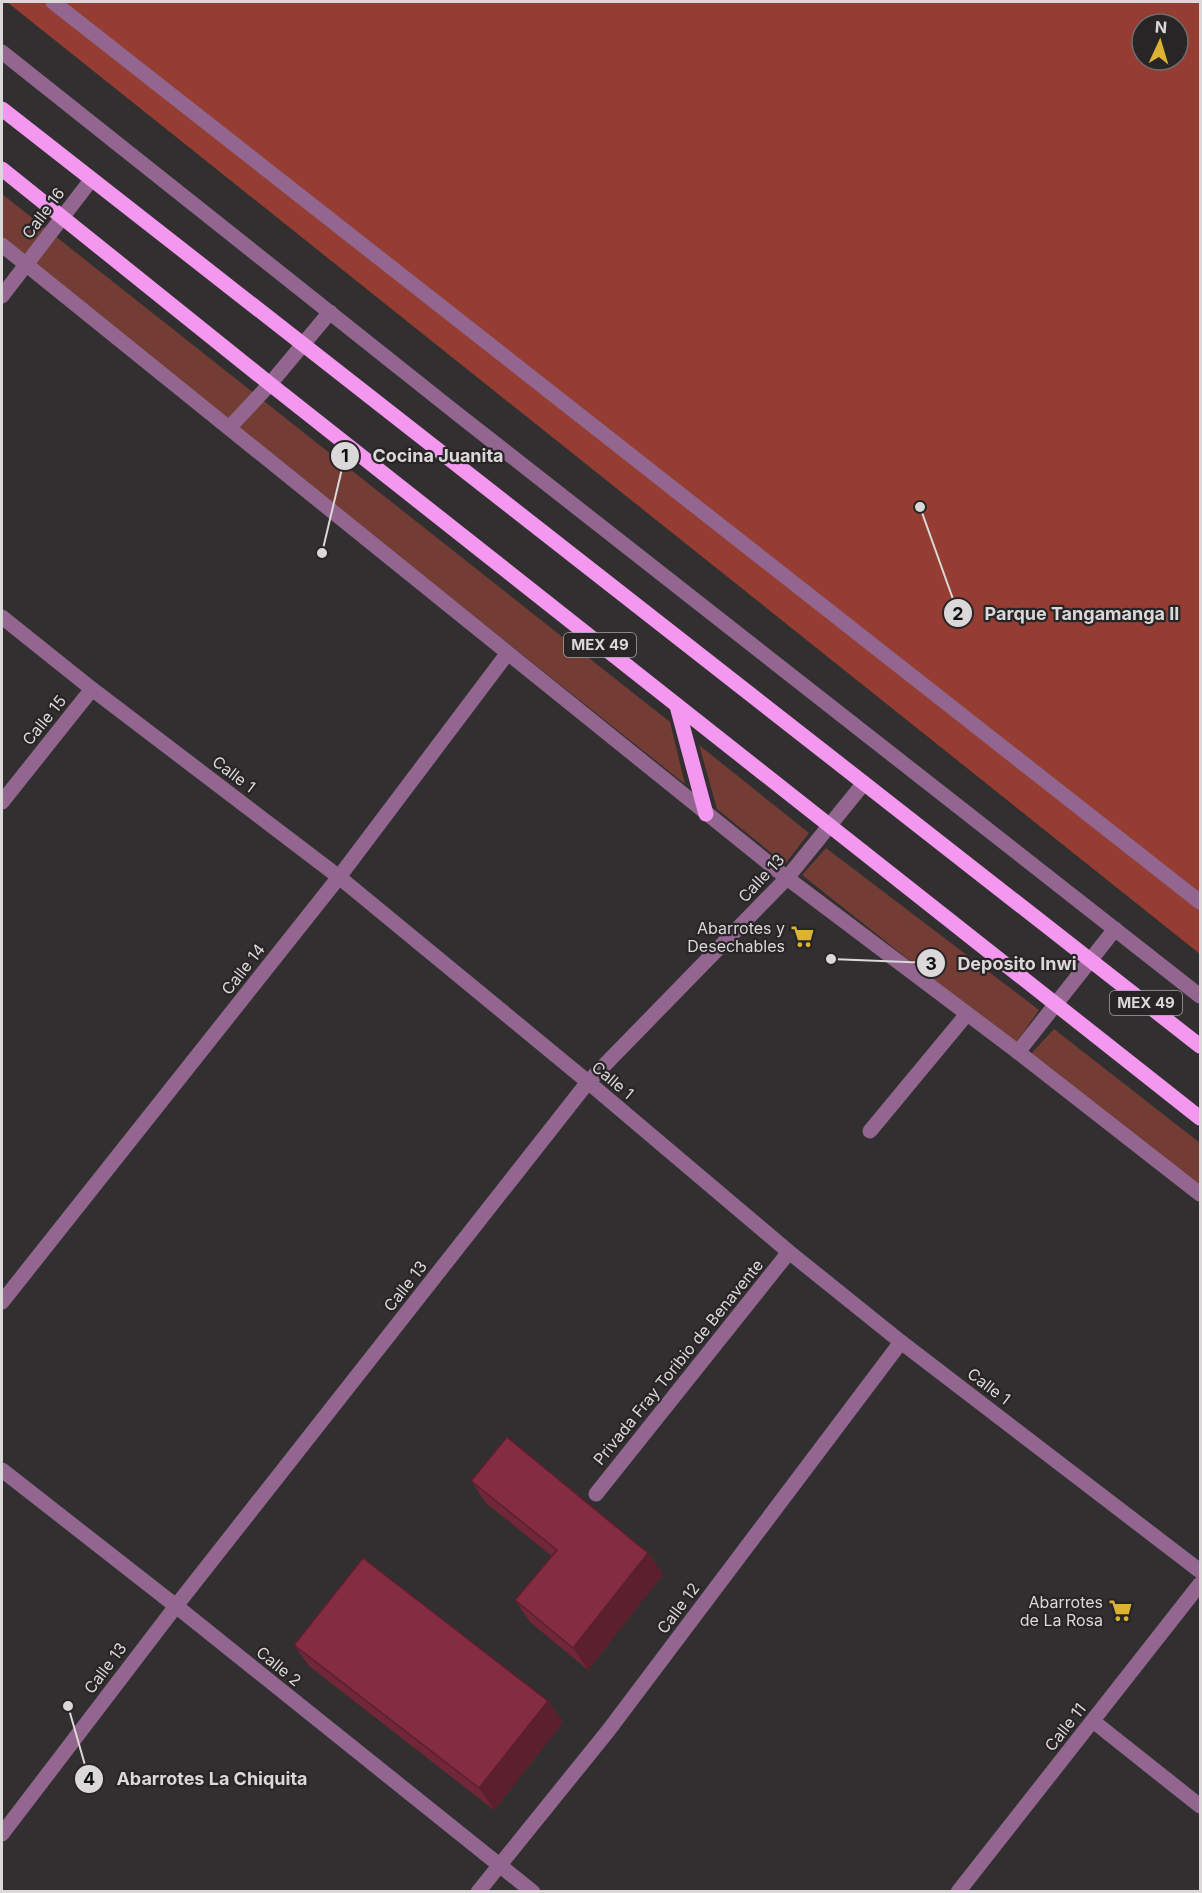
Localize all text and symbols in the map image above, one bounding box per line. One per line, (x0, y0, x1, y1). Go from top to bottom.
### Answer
north arrow (1130, 12, 1190, 72)
text: N (1154, 17, 1168, 37)
street label: Calle 16 (17, 184, 69, 242)
callout: Cocina Juanita (330, 438, 515, 474)
text: 1 (341, 445, 349, 466)
text: Cocina Juanita (372, 445, 504, 466)
callout: Parque Tangamanga II (943, 595, 1192, 631)
text: 2 (952, 603, 964, 624)
text: Parque Tangamanga II (985, 603, 1179, 624)
road number: MEX 49 (564, 633, 636, 657)
street label: Calle 15 (18, 691, 70, 749)
street label: Calle 1 (209, 751, 259, 797)
street label: Calle 13 (734, 850, 788, 906)
place label: Abarrotes y Desechables (687, 918, 785, 956)
supermarket icon: Abarrotes y Desechables (790, 924, 816, 950)
street label: Calle 14 (217, 940, 269, 998)
callout: Deposito Inwi (916, 945, 1089, 981)
text: 3 (925, 953, 937, 974)
text: Deposito Inwi (957, 953, 1077, 974)
road number: MEX 49 (1110, 991, 1182, 1015)
street label: Calle 1 (588, 1057, 638, 1103)
street label: Privada Fray Toribio de Benavente (589, 1255, 767, 1469)
street label: Calle 13 (379, 1257, 431, 1315)
street label: Calle 1 (964, 1363, 1014, 1409)
street label: Calle 12 (652, 1579, 704, 1637)
place label: Abarrotes de La Rosa (1020, 1592, 1103, 1630)
supermarket icon: Abarrotes de La Rosa (1108, 1598, 1134, 1624)
street label: Calle 13 (79, 1639, 131, 1697)
street label: Calle 2 (252, 1642, 306, 1690)
street label: Calle 11 (1040, 1699, 1090, 1755)
callout: Abarrotes La Chiquita (74, 1761, 320, 1797)
text: 4 (83, 1768, 95, 1789)
text: Abarrotes La Chiquita (116, 1768, 308, 1789)

